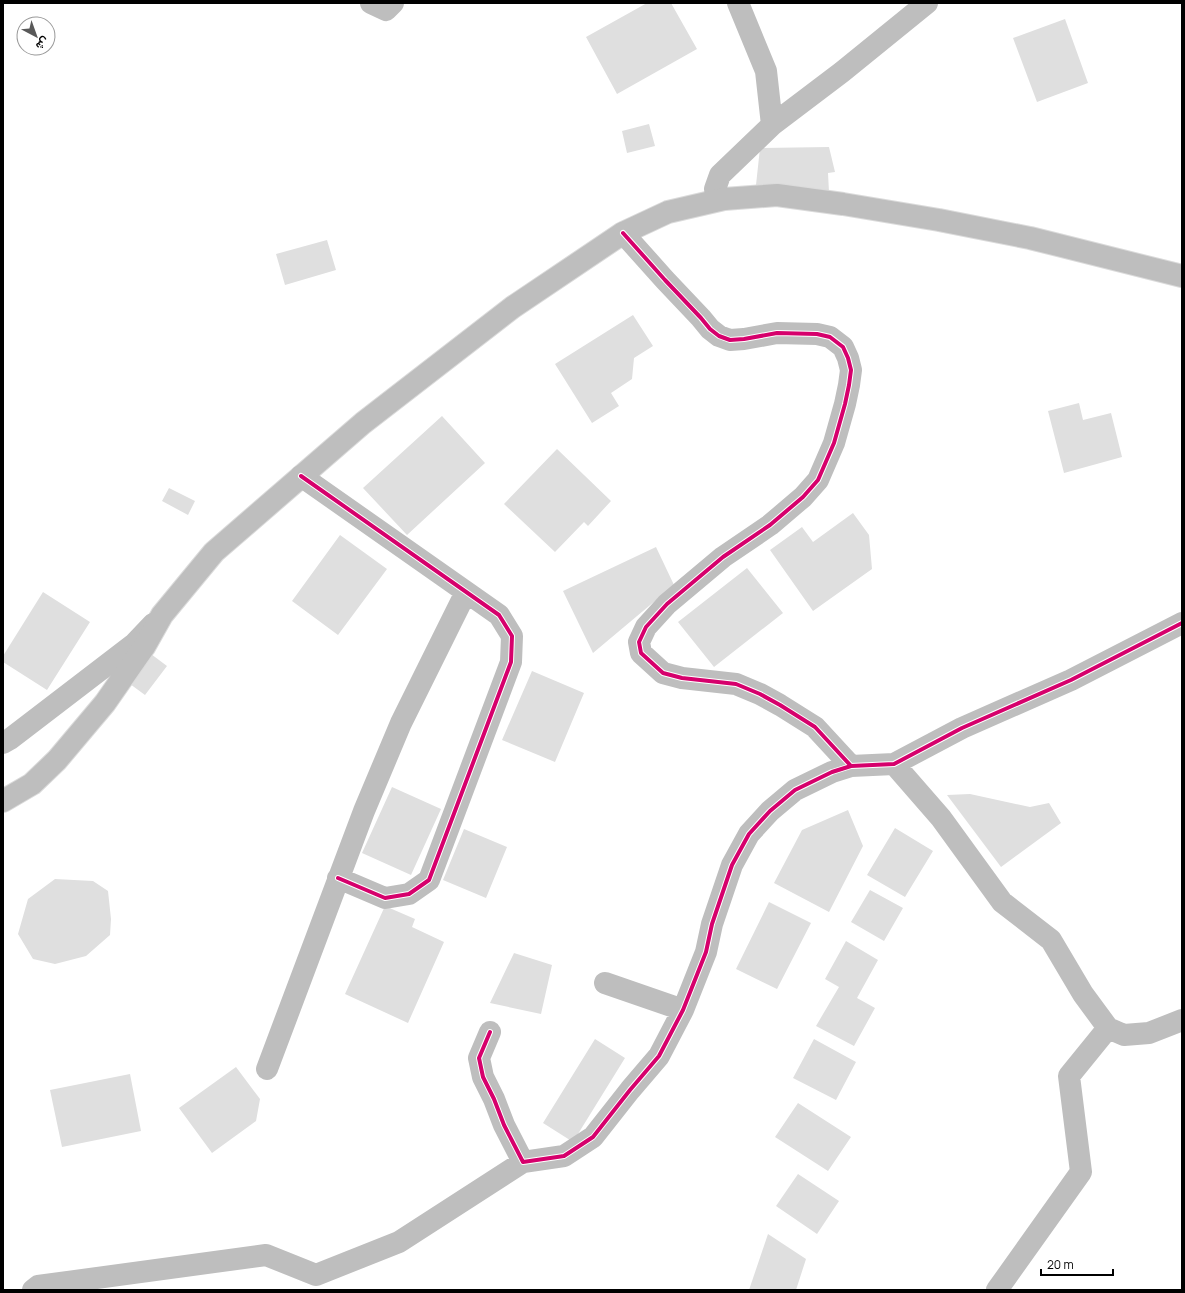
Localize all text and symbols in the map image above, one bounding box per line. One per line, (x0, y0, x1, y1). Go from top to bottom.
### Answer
north arrow (16, 16, 56, 56)
text: ش (33, 34, 53, 54)
scale bar (1041, 1251, 1113, 1277)
text: 20 m (1047, 1256, 1074, 1273)

